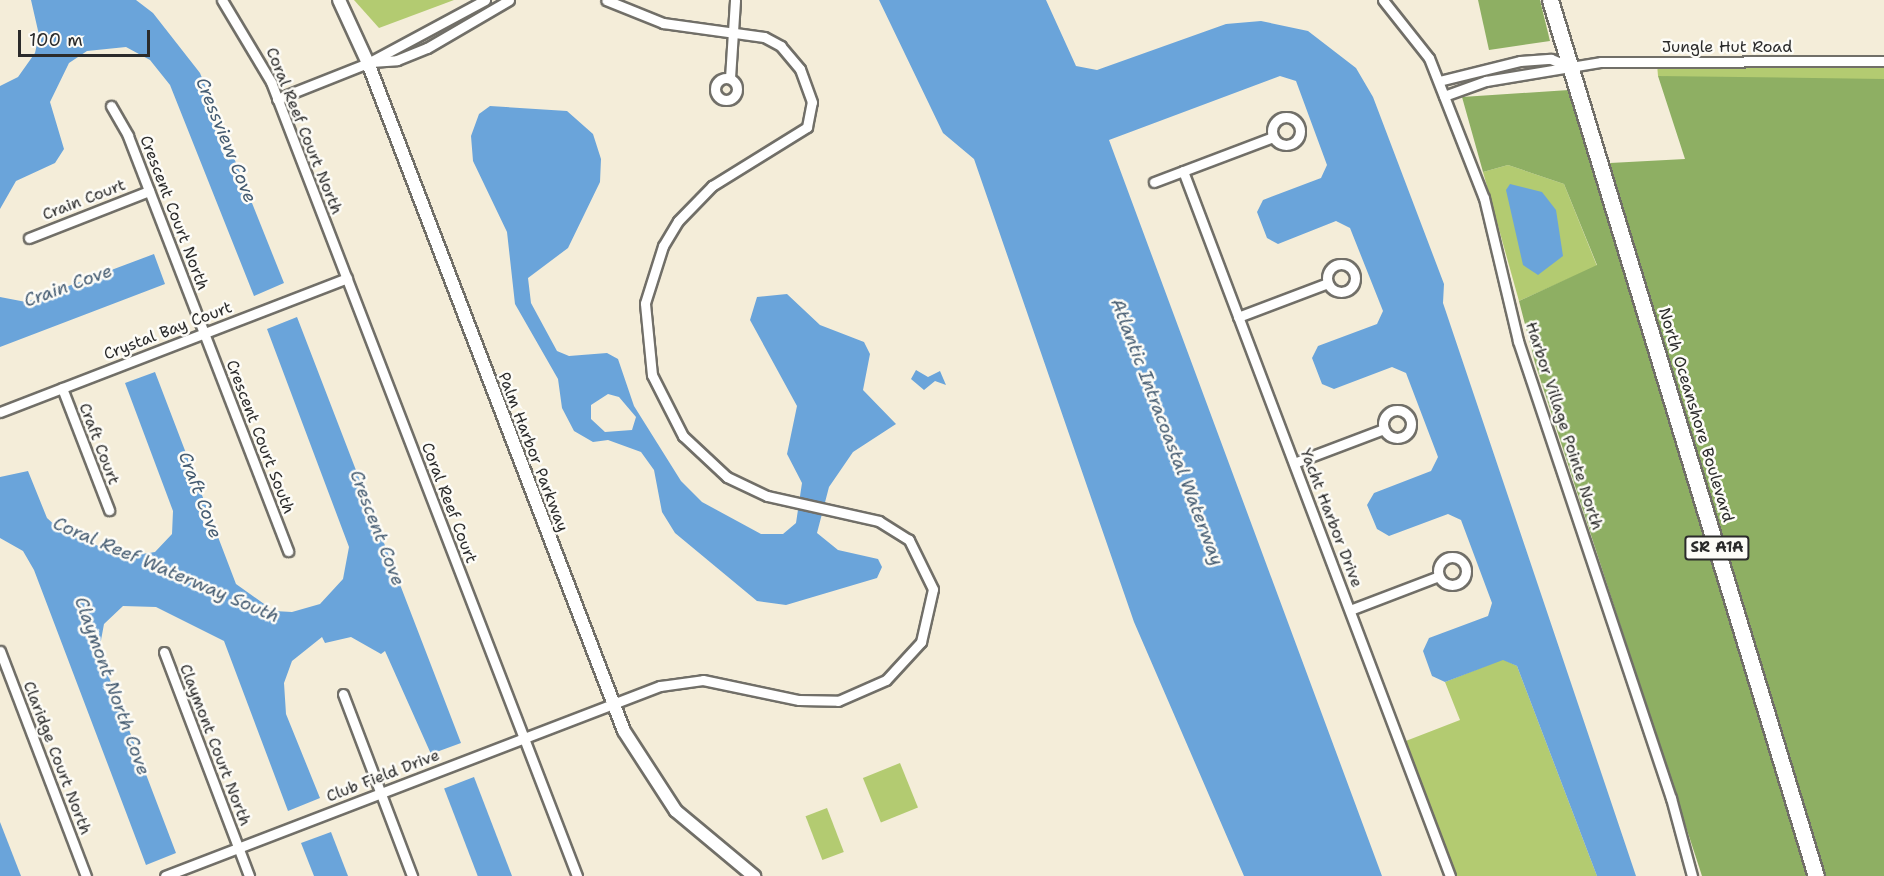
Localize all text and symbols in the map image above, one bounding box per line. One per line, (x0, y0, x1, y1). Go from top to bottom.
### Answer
scale bar (21, 18, 153, 56)
text: 100 m (29, 28, 83, 52)
street label: Jungle Hut Road (1662, 37, 1792, 57)
street label: Coral Reef Court North (262, 45, 346, 217)
water label: Cressview Cove (191, 74, 261, 206)
street label: Crescent Court North (136, 133, 212, 293)
street label: Crain Court (40, 175, 128, 225)
water label: Crain Cove (21, 260, 115, 312)
water label: Atlantic Intracoastal Waterway (1106, 296, 1228, 568)
street label: Crystal Bay Court (101, 298, 235, 364)
street label: North Oceanshore Boulevard (1654, 305, 1738, 525)
street label: Harbor Village Pointe North (1521, 320, 1607, 532)
street label: Crescent Court South (222, 357, 298, 517)
street label: Palm Harbor Parkway (494, 369, 572, 535)
street label: Craft Court (75, 400, 123, 488)
street label: Coral Reef Court (417, 440, 481, 566)
street label: Yacht Harbor Drive (1296, 446, 1366, 590)
water label: Craft Cove (174, 449, 226, 541)
water label: Crescent Cove (345, 467, 409, 589)
water label: Coral Reef Waterway South (50, 512, 282, 628)
road number: SR A1A (1684, 536, 1750, 560)
water label: Claymont North Cove (70, 594, 154, 778)
street label: Claymont Court North (175, 661, 255, 829)
street label: Claridge Court North (19, 679, 95, 837)
street label: Club Field Drive (324, 746, 442, 806)

